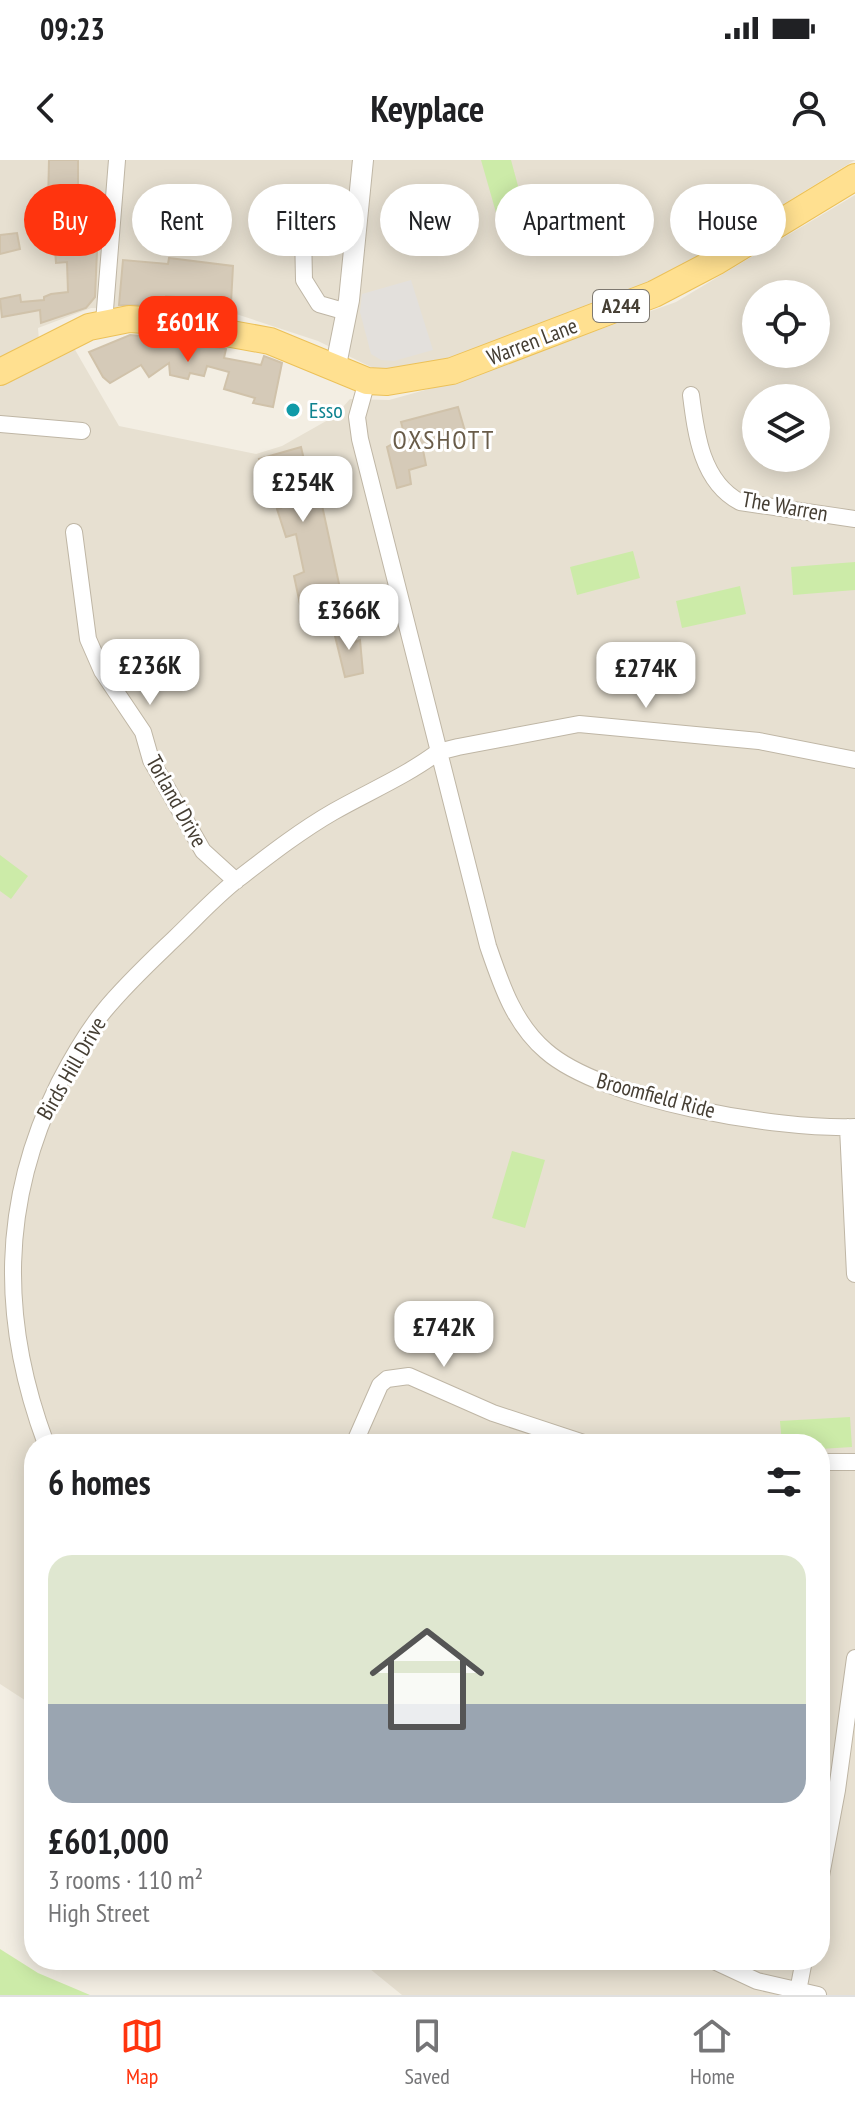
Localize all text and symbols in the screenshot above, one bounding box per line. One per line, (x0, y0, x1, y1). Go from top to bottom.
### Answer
text: 09:23 (40, 9, 105, 48)
text: Keyplace (371, 85, 484, 132)
icon: back (24, 86, 68, 130)
icon: person (787, 86, 831, 130)
chip: Buy (24, 184, 116, 256)
chip: Rent (132, 184, 232, 256)
chip: Filters (248, 184, 364, 256)
chip: New (380, 184, 479, 256)
chip: Apartment (495, 184, 654, 256)
chip: House (670, 184, 786, 256)
map controls (742, 280, 830, 472)
button: locate (742, 280, 830, 368)
road number: A244 (593, 290, 649, 322)
pin: £601K (132, 296, 244, 364)
text: £601K (156, 305, 220, 338)
street label: Warren Lane (483, 311, 581, 371)
button: layers (742, 384, 830, 472)
place label: Esso (309, 396, 343, 424)
marker: Esso (284, 401, 302, 419)
district label: OXSHOTT (393, 423, 495, 456)
pin: £254K (247, 456, 359, 524)
text: £254K (271, 465, 335, 498)
street label: The Warren (740, 485, 830, 527)
pin: £366K (293, 584, 405, 652)
text: £366K (317, 593, 381, 626)
pin: £236K (94, 639, 206, 707)
pin: £274K (590, 642, 702, 710)
text: £236K (118, 648, 182, 681)
text: £274K (614, 651, 678, 684)
street label: Torland Drive (140, 750, 214, 852)
street label: Birds Hill Drive (30, 1012, 112, 1124)
street label: Broomfield Ride (594, 1066, 718, 1124)
pin: £742K (388, 1301, 500, 1369)
text: £742K (412, 1310, 476, 1343)
text: 6 homes (48, 1460, 151, 1504)
icon: filters (762, 1460, 806, 1504)
icon: home (355, 1607, 499, 1751)
text: £601,000 (48, 1819, 169, 1863)
text: 3 rooms · 110 m² (48, 1863, 203, 1896)
text: High Street (48, 1896, 150, 1929)
tab: Map (120, 2014, 164, 2090)
tab: Saved (404, 2014, 450, 2090)
tab: Home (690, 2014, 735, 2090)

